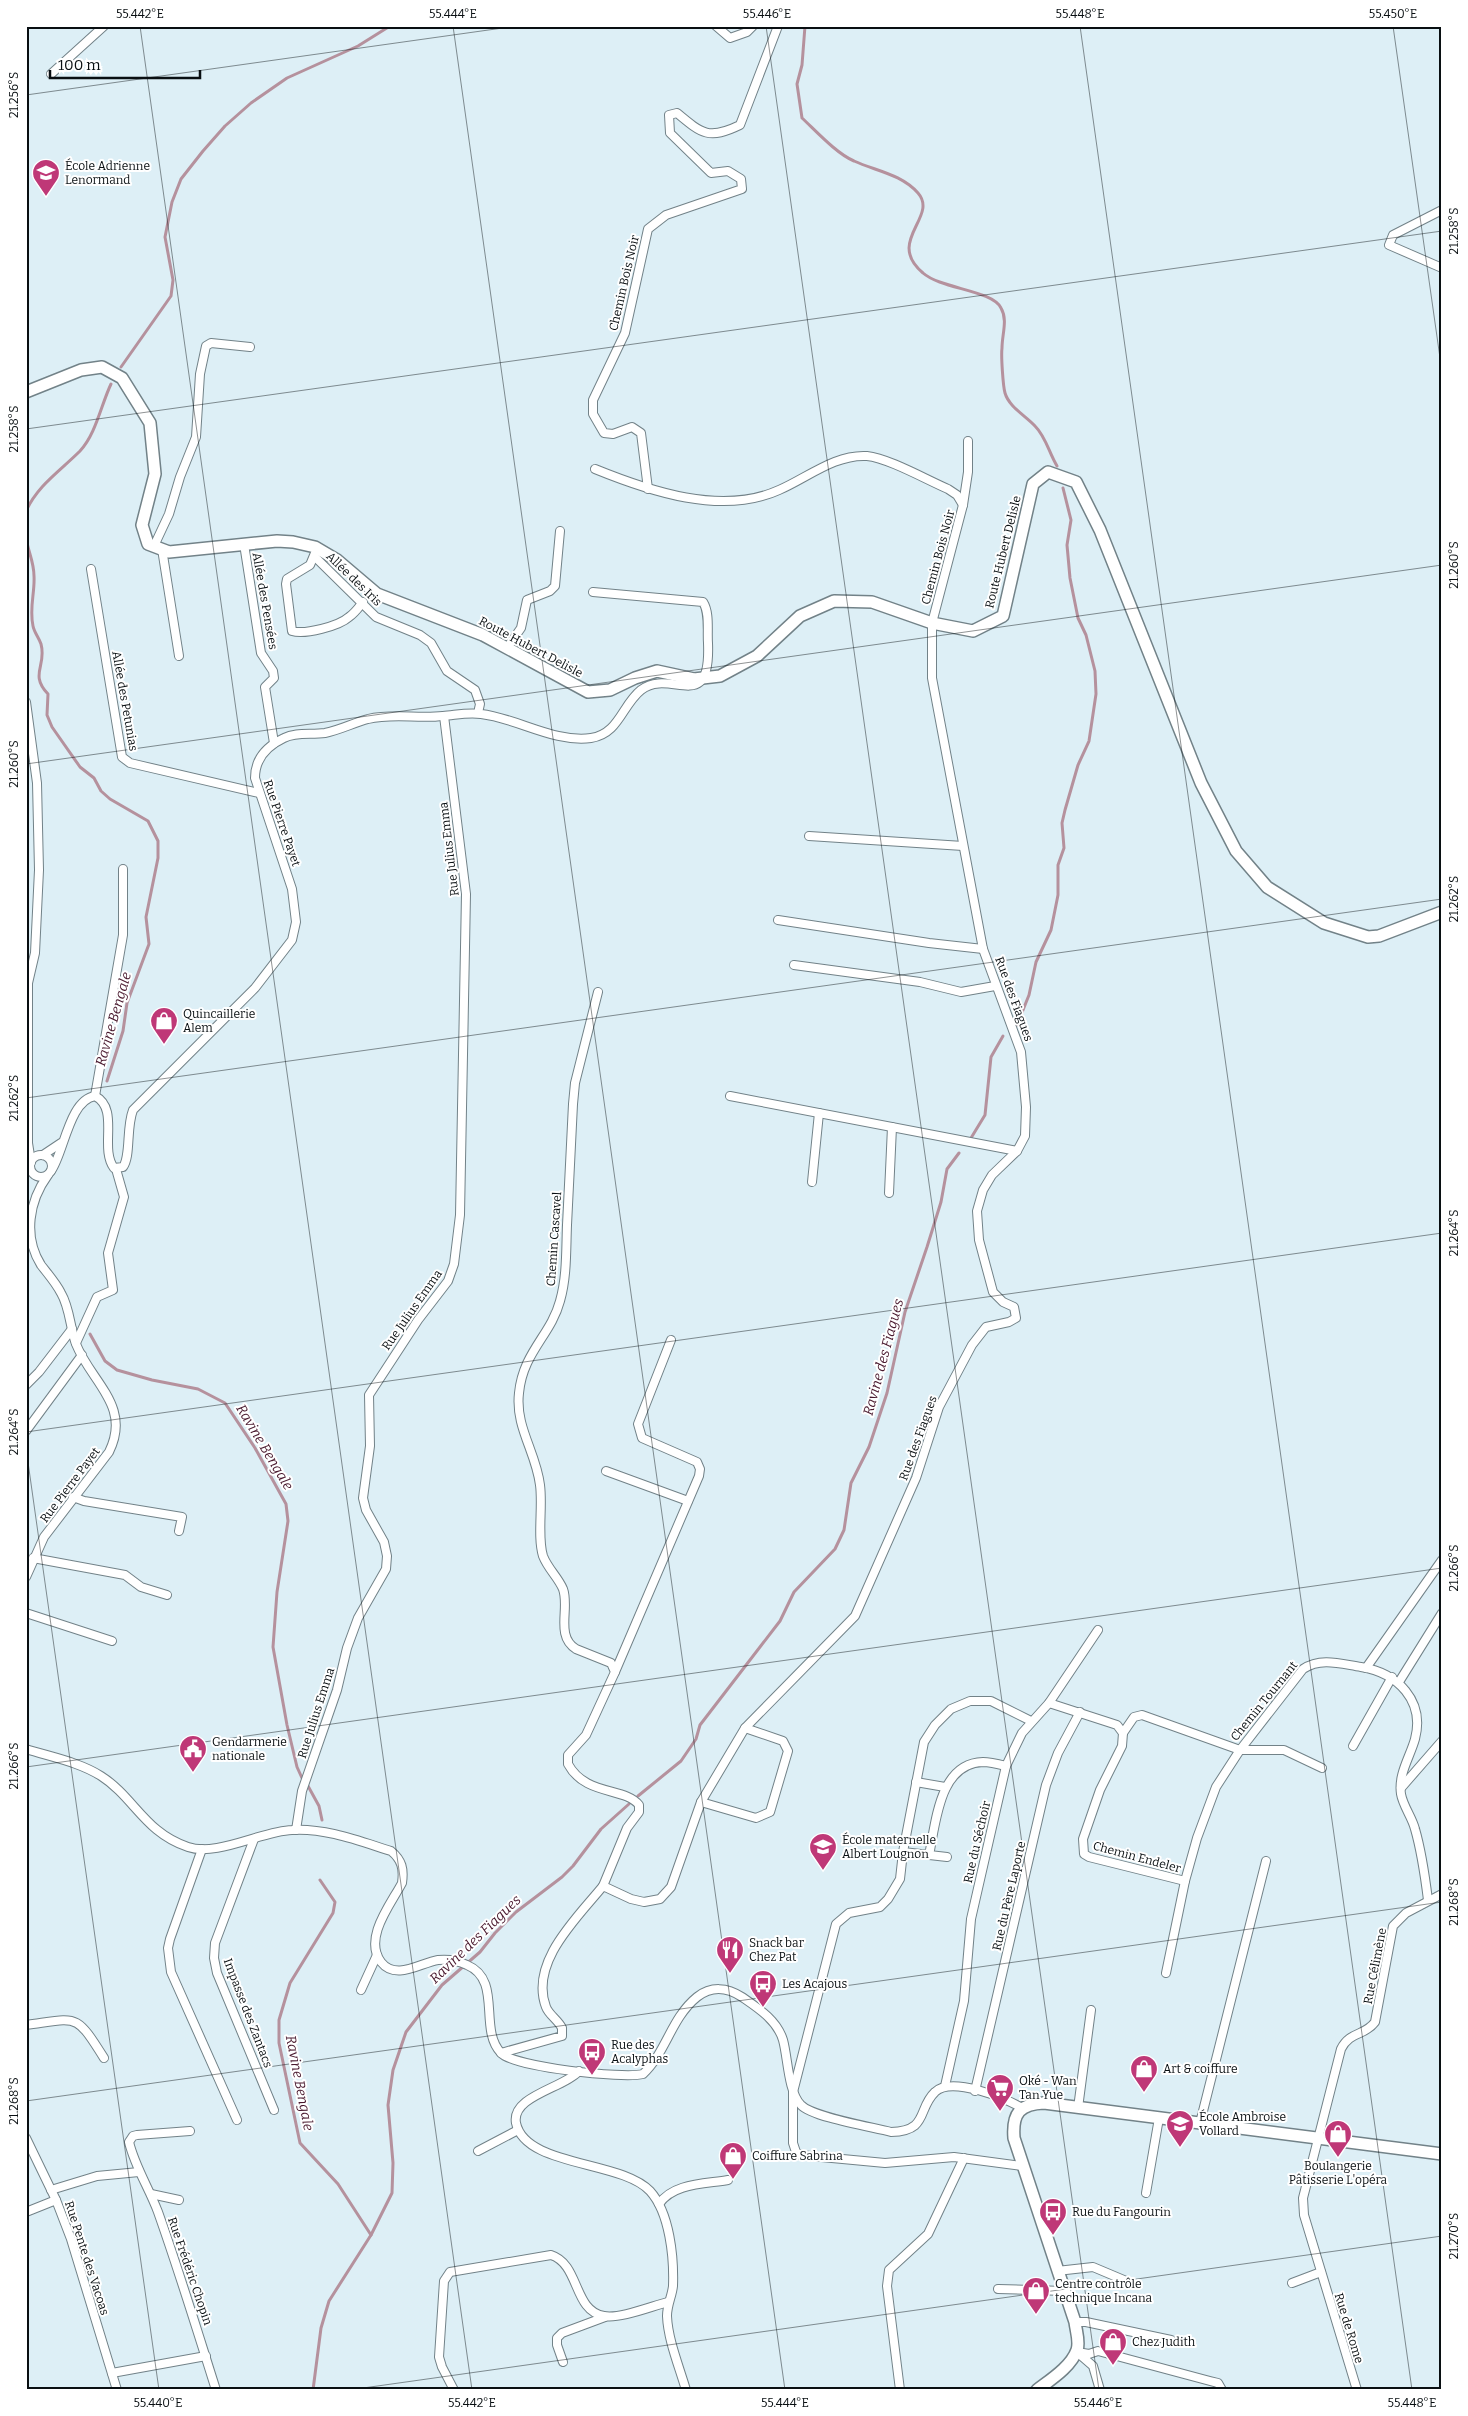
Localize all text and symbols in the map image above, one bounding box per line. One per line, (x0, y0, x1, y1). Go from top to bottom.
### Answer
text: 55.442°E (116, 7, 164, 21)
text: 55.444°E (429, 7, 477, 21)
text: 55.446°E (743, 7, 791, 21)
text: 55.448°E (1056, 7, 1104, 21)
text: 55.450°E (1369, 7, 1417, 21)
scale bar (50, 48, 200, 80)
text: 100 m (58, 56, 101, 74)
text: 21.256°S (7, 72, 21, 118)
school or university icon: École Adrienne Lenormand (31, 158, 61, 197)
place label: École Adrienne Lenormand (65, 158, 150, 187)
text: 21.258°S (1447, 208, 1461, 254)
street label: Chemin Bois Noir (606, 233, 642, 332)
text: 21.258°S (7, 406, 21, 452)
street label: Route Hubert Delisle (982, 494, 1024, 610)
street label: Chemin Bois Noir (919, 507, 958, 606)
text: 21.260°S (1447, 541, 1461, 589)
street label: Allée des Iris (323, 549, 385, 609)
street label: Allée des Pensées (250, 551, 280, 651)
street label: Route Hubert Delisle (477, 614, 585, 680)
street label: Allée des Petunias (109, 650, 141, 752)
text: 21.260°S (7, 740, 21, 788)
street label: Rue Pierre Payet (261, 778, 304, 869)
street label: Rue Julius Emma (436, 801, 462, 897)
text: 21.262°S (1447, 876, 1461, 922)
street label: Rue des Fiagues (992, 955, 1036, 1043)
water label: Ravine Bengale (92, 970, 135, 1068)
shop icon: Quincaillerie Alem (149, 1006, 179, 1045)
place label: Quincaillerie Alem (183, 1007, 255, 1035)
text: 21.262°S (7, 1075, 21, 1121)
street label: Chemin Cascavel (544, 1191, 564, 1287)
text: 21.264°S (1447, 1210, 1461, 1256)
street label: Rue Julius Emma (379, 1267, 445, 1353)
water label: Ravine des Fiagues (860, 1297, 907, 1417)
street label: Rue des Fiagues (896, 1394, 940, 1482)
water label: Ravine Bengale (232, 1401, 297, 1493)
text: 21.264°S (7, 1409, 21, 1455)
street label: Rue Pierre Payet (37, 1444, 103, 1525)
text: 21.266°S (1447, 1545, 1461, 1591)
street label: Chemin Tournant (1228, 1658, 1301, 1744)
street label: Rue Julius Emma (295, 1665, 337, 1760)
public building icon: Gendarmerie nationale (178, 1734, 208, 1773)
place label: Gendarmerie nationale (212, 1735, 287, 1763)
text: 21.266°S (7, 1743, 21, 1789)
street label: Rue du Séchoir (961, 1799, 993, 1884)
school or university icon: École maternelle Albert Lougnon (808, 1832, 838, 1871)
place label: École maternelle Albert Lougnon (842, 1832, 936, 1861)
street label: Chemin Endeler (1092, 1839, 1183, 1876)
street label: Rue du Père Laporte (990, 1840, 1028, 1952)
text: 21.268°S (1447, 1878, 1461, 1926)
water label: Ravine des Fiagues (426, 1891, 525, 1987)
street label: Rue Célimène (1361, 1927, 1389, 2005)
restaurant icon: Snack bar Chez Pat (715, 1935, 745, 1974)
place label: Snack bar Chez Pat (749, 1936, 805, 1964)
street label: Impasse des Zantacs (221, 1956, 275, 2070)
bus stop icon: Les Acajous (748, 1969, 778, 2008)
place label: Les Acajous (782, 1977, 848, 1991)
water label: Ravine Bengale (282, 2034, 317, 2132)
bus stop icon: Rue des Acalyphas (577, 2037, 607, 2076)
place label: Rue des Acalyphas (611, 2038, 668, 2066)
shop icon: Art & coiffure (1129, 2054, 1159, 2093)
place label: Art & coiffure (1163, 2062, 1238, 2076)
supermarket icon: Oké - Wan Tan Yue (985, 2073, 1015, 2112)
place label: Oké - Wan Tan Yue (1019, 2074, 1077, 2102)
text: 21.268°S (7, 2077, 21, 2125)
school or university icon: École Ambroise Vollard (1165, 2109, 1195, 2148)
place label: École Ambroise Vollard (1199, 2109, 1286, 2138)
shop icon: Boulangerie Pâtisserie L'opéra (1323, 2119, 1353, 2158)
shop icon: Coiffure Sabrina (718, 2141, 748, 2180)
place label: Coiffure Sabrina (752, 2149, 843, 2163)
place label: Boulangerie Pâtisserie L'opéra (1289, 2159, 1388, 2187)
bus stop icon: Rue du Fangourin (1038, 2197, 1068, 2236)
street label: Rue Pente des Vacoas (62, 2199, 112, 2317)
place label: Rue du Fangourin (1072, 2205, 1171, 2219)
text: 21.270°S (1447, 2213, 1461, 2259)
street label: Rue Frédéric Chopin (165, 2215, 215, 2327)
shop icon: Centre contrôle technique Incana (1021, 2276, 1051, 2315)
place label: Centre contrôle technique Incana (1055, 2277, 1153, 2305)
street label: Rue de Rome (1332, 2291, 1366, 2365)
shop icon: Chez Judith (1098, 2327, 1128, 2366)
place label: Chez Judith (1132, 2335, 1196, 2349)
text: 55.440°E (133, 2396, 183, 2410)
text: 55.442°E (448, 2396, 496, 2410)
text: 55.444°E (761, 2396, 809, 2410)
text: 55.446°E (1074, 2396, 1122, 2410)
text: 55.448°E (1388, 2396, 1436, 2410)

